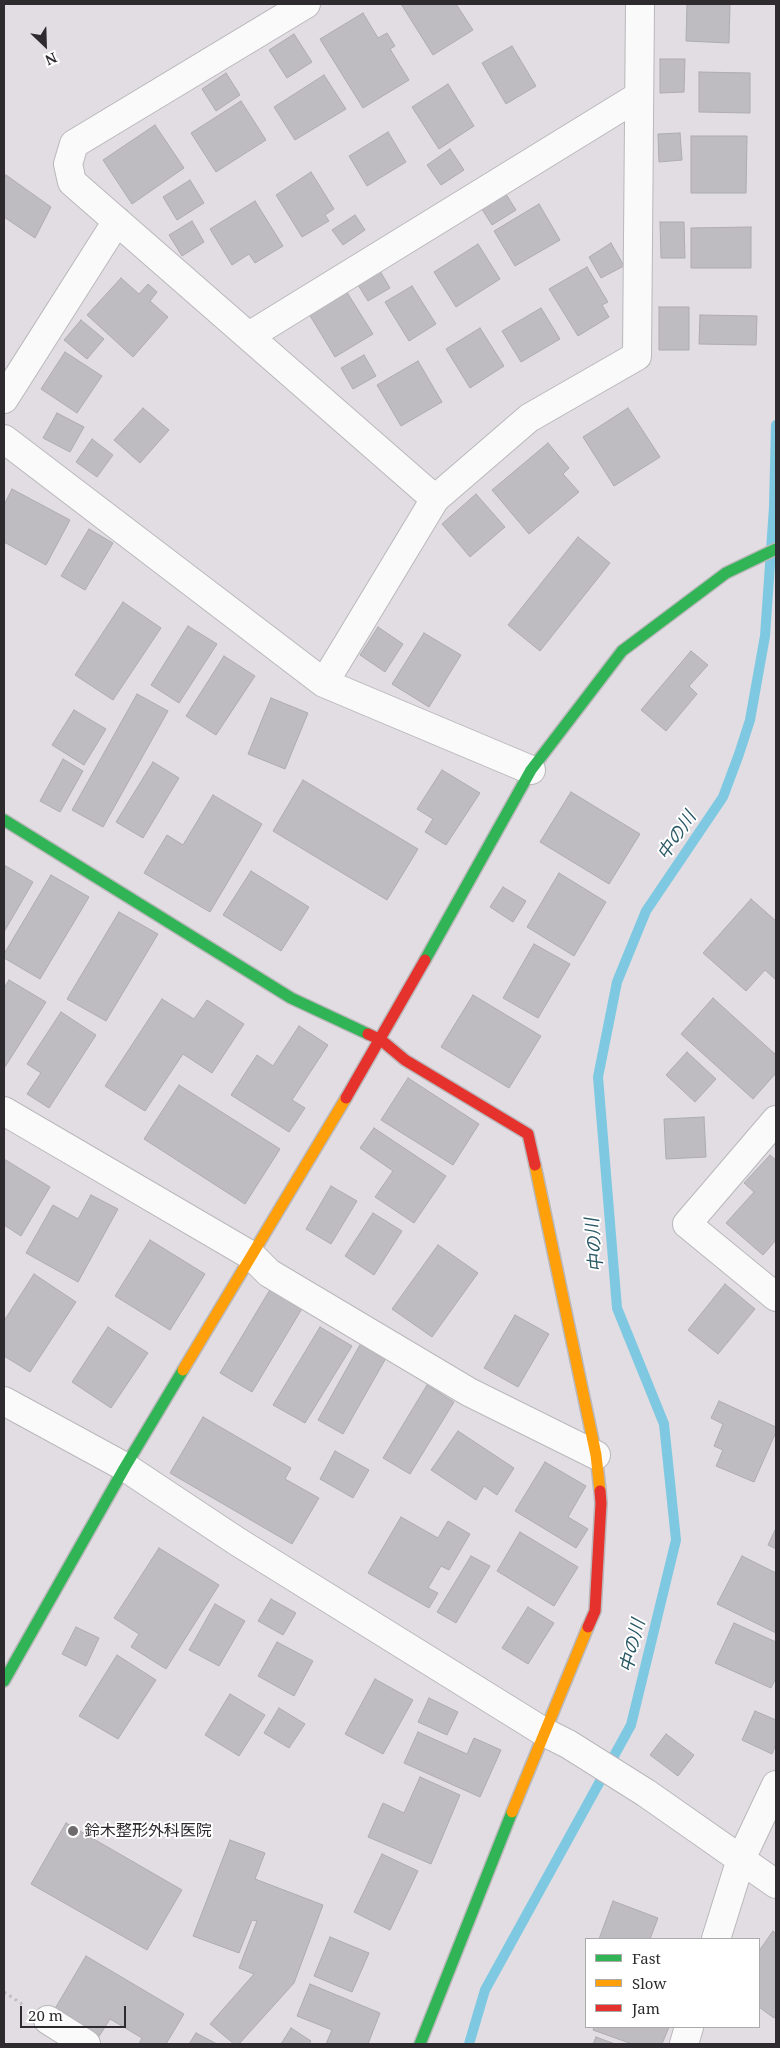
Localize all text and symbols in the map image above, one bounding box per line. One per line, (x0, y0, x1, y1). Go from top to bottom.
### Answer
north arrow (20, 20, 70, 70)
text: N (42, 48, 60, 70)
water label: 中の川 (653, 808, 701, 864)
water label: 中の川 (582, 1217, 608, 1273)
water label: 中の川 (616, 1617, 650, 1675)
place label: 鈴木整形外科医院 (84, 1821, 212, 1841)
marker: 鈴木整形外科医院 (66, 1824, 80, 1838)
legend (585, 1938, 760, 2028)
text: Fast (632, 1948, 661, 1968)
text: Slow (632, 1973, 666, 1993)
scale bar (22, 1996, 129, 2028)
text: Jam (632, 1998, 660, 2018)
text: 20 m (28, 2005, 63, 2025)

